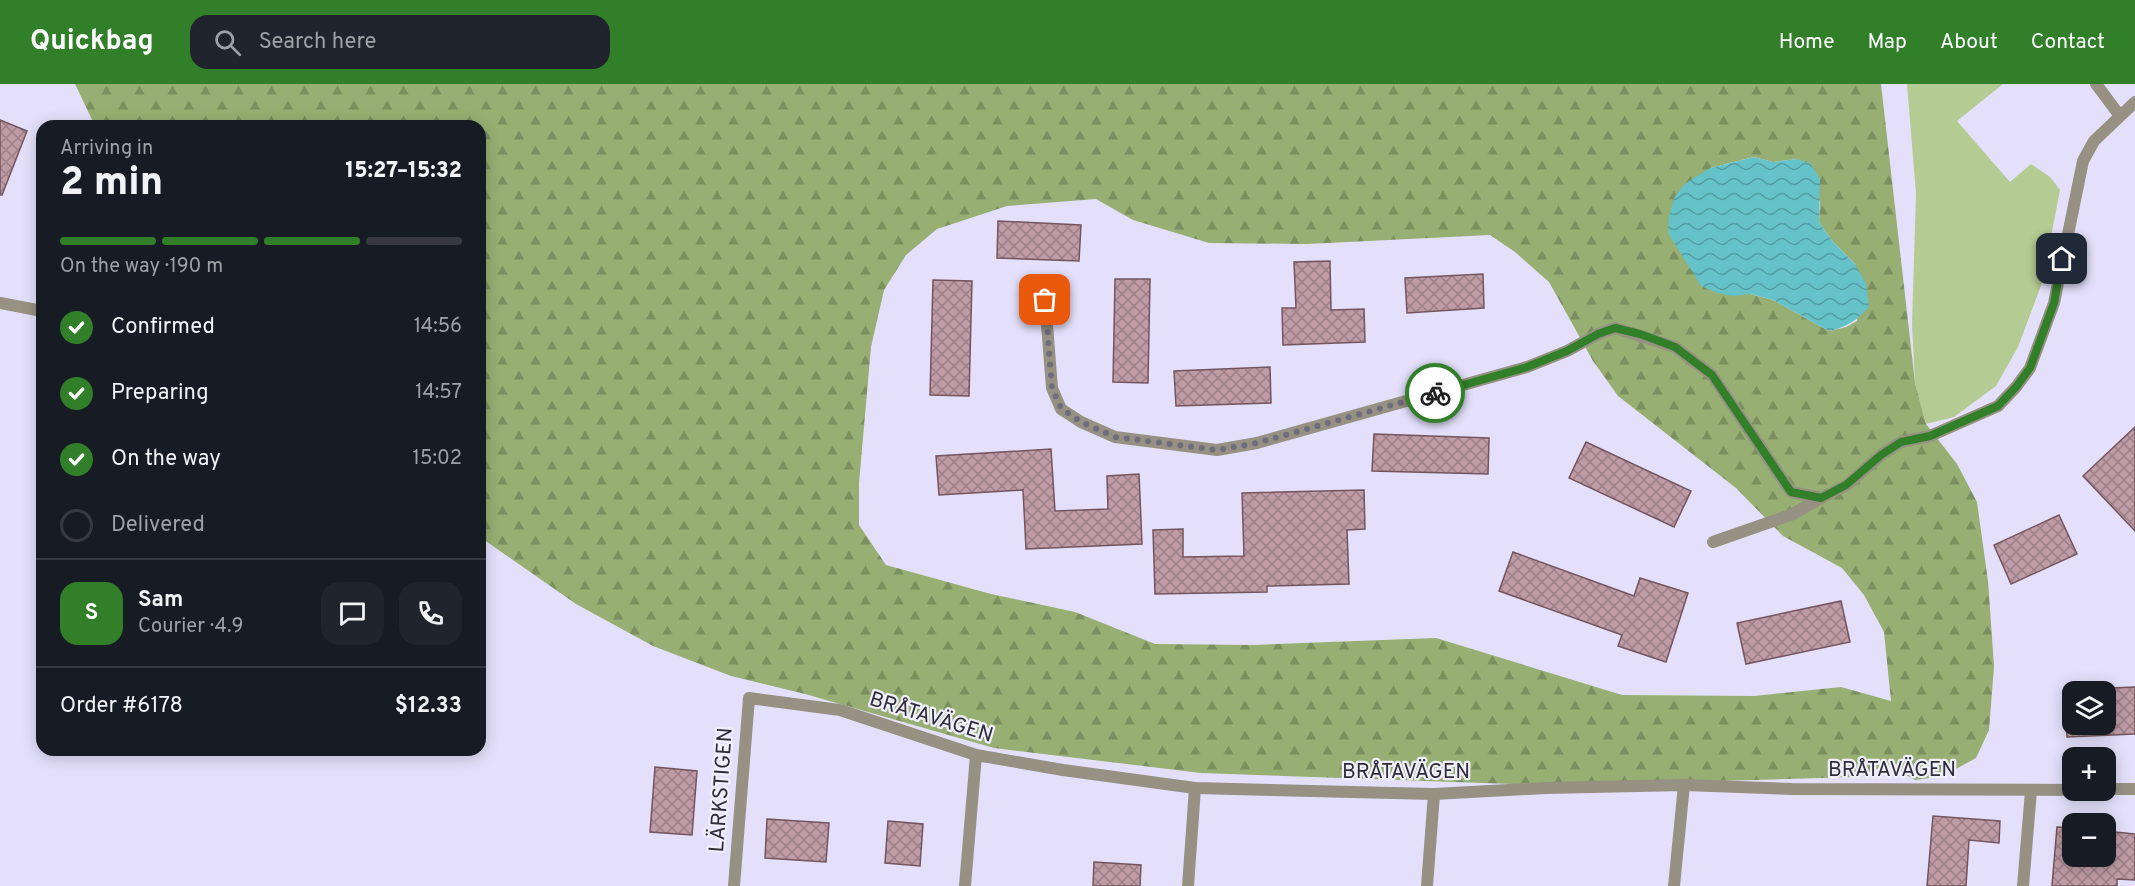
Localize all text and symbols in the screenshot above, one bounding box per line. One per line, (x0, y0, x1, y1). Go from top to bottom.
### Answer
search box (190, 15, 610, 69)
text: Quickbag (30, 24, 154, 60)
icon: search (211, 26, 244, 59)
text: Search here (259, 29, 376, 56)
text: Home (1779, 29, 1835, 56)
text: Map (1868, 29, 1907, 56)
text: About (1940, 29, 1998, 56)
text: Contact (2031, 29, 2105, 56)
text: Arriving in (60, 136, 153, 162)
text: 15:27–15:32 (345, 158, 462, 185)
text: 2 min (60, 160, 163, 209)
pin (2036, 233, 2087, 284)
icon: home (2045, 242, 2078, 275)
text: On the way · 190 m (60, 254, 223, 280)
pin (1019, 274, 1070, 325)
icon: bag (1028, 283, 1061, 316)
icon: check (60, 311, 93, 344)
text: Confirmed (111, 314, 215, 341)
text: 14:56 (414, 314, 462, 340)
courier (1405, 363, 1465, 423)
icon: check (60, 377, 93, 410)
icon: bike (1419, 377, 1452, 410)
text: Preparing (111, 380, 209, 407)
text: 14:57 (415, 380, 462, 406)
icon: check (60, 443, 93, 476)
text: On the way (111, 446, 221, 473)
text: 15:02 (413, 446, 462, 472)
text: Delivered (111, 512, 205, 539)
button: chat (321, 582, 384, 645)
button: phone (399, 582, 462, 645)
text: Sam (138, 587, 183, 614)
text: S (85, 600, 98, 627)
text: Courier · 4.9 (138, 614, 243, 640)
map controls (2062, 681, 2116, 867)
button: layers (2062, 681, 2116, 735)
street label: BRÅTAVÄGEN (866, 686, 996, 750)
text: Order #6178 (60, 693, 183, 720)
text: $12.33 (395, 693, 462, 720)
street label: LÄRKSTIGEN (704, 727, 740, 853)
button: + (2062, 747, 2116, 801)
street label: BRÅTAVÄGEN (1828, 757, 1956, 784)
street label: BRÅTAVÄGEN (1342, 759, 1470, 786)
button: − (2062, 813, 2116, 867)

